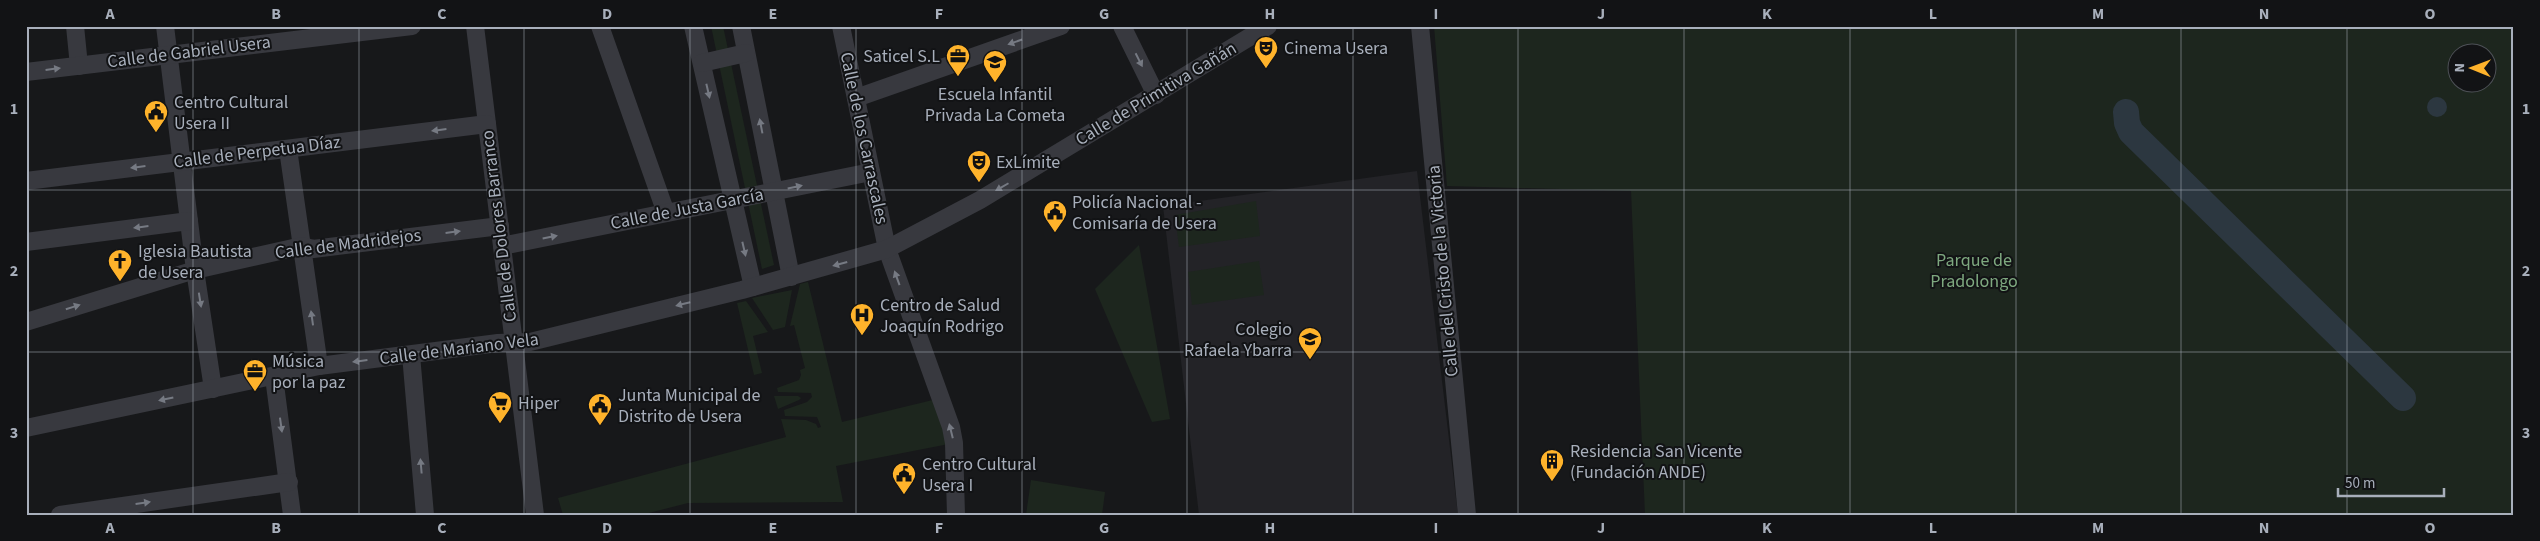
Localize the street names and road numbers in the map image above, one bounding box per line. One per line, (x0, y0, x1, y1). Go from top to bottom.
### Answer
street label: Calle de Gabriel Usera (106, 30, 272, 74)
street label: Calle de Primitiva Gañán (1071, 36, 1241, 152)
street label: Calle de los Carrascales (834, 50, 894, 226)
street label: Calle de Perpetua Díaz (172, 129, 342, 175)
street label: Calle de Dolores Barranco (475, 129, 523, 323)
street label: Calle del Cristo de la Victoria (1421, 164, 1465, 378)
street label: Calle de Justa García (608, 182, 766, 236)
street label: Calle de Madridejos (274, 223, 422, 265)
street label: Calle de Mariano Vela (378, 327, 540, 371)

